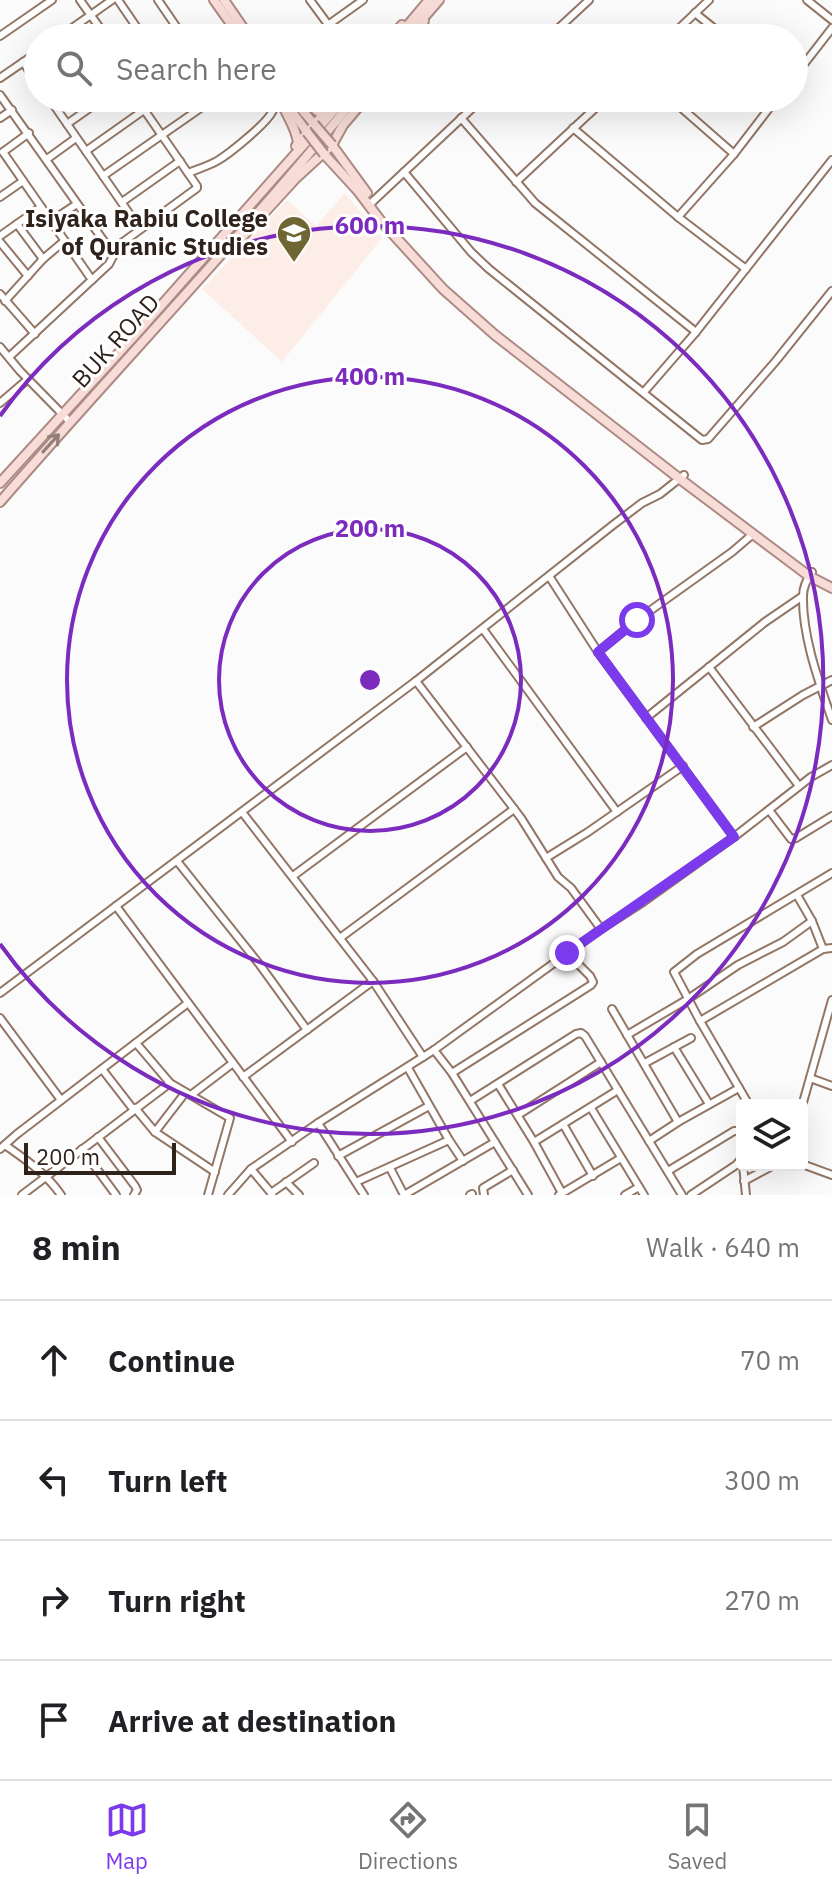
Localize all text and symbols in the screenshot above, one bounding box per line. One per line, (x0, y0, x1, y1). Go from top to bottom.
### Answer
search box (24, 24, 808, 112)
icon: search (52, 46, 96, 90)
text: Search here (116, 49, 277, 88)
place label: Isiyaka Rabiu College of Quranic Studies (25, 202, 268, 262)
text: 600 m (335, 209, 405, 241)
school or university icon: Isiyaka Rabiu College of Quranic Studies (275, 214, 313, 264)
street label: BUK ROAD (65, 286, 166, 394)
text: 400 m (335, 360, 405, 392)
one-way arrow (42, 434, 60, 454)
text: 200 m (335, 512, 405, 544)
route start (619, 602, 655, 638)
centre of rings (356, 666, 384, 694)
route end (549, 935, 585, 971)
map controls (736, 1099, 808, 1171)
button: layers (736, 1099, 808, 1171)
scale bar (24, 1139, 176, 1175)
text: 200 m (36, 1142, 100, 1171)
text: 8 min (32, 1225, 121, 1269)
text: Walk · 640 m (646, 1230, 800, 1264)
icon: ahead (32, 1338, 76, 1382)
text: Continue (108, 1341, 235, 1380)
text: 70 m (740, 1343, 800, 1377)
icon: left (32, 1458, 76, 1502)
text: Turn left (108, 1461, 227, 1500)
text: 300 m (724, 1463, 800, 1497)
icon: right (32, 1578, 76, 1622)
text: Turn right (108, 1581, 246, 1620)
text: 270 m (724, 1583, 800, 1617)
icon: arrive (32, 1698, 76, 1742)
text: Arrive at destination (108, 1701, 396, 1740)
tab: Map (105, 1798, 149, 1875)
tab: Directions (358, 1798, 458, 1875)
tab: Saved (667, 1798, 727, 1875)

